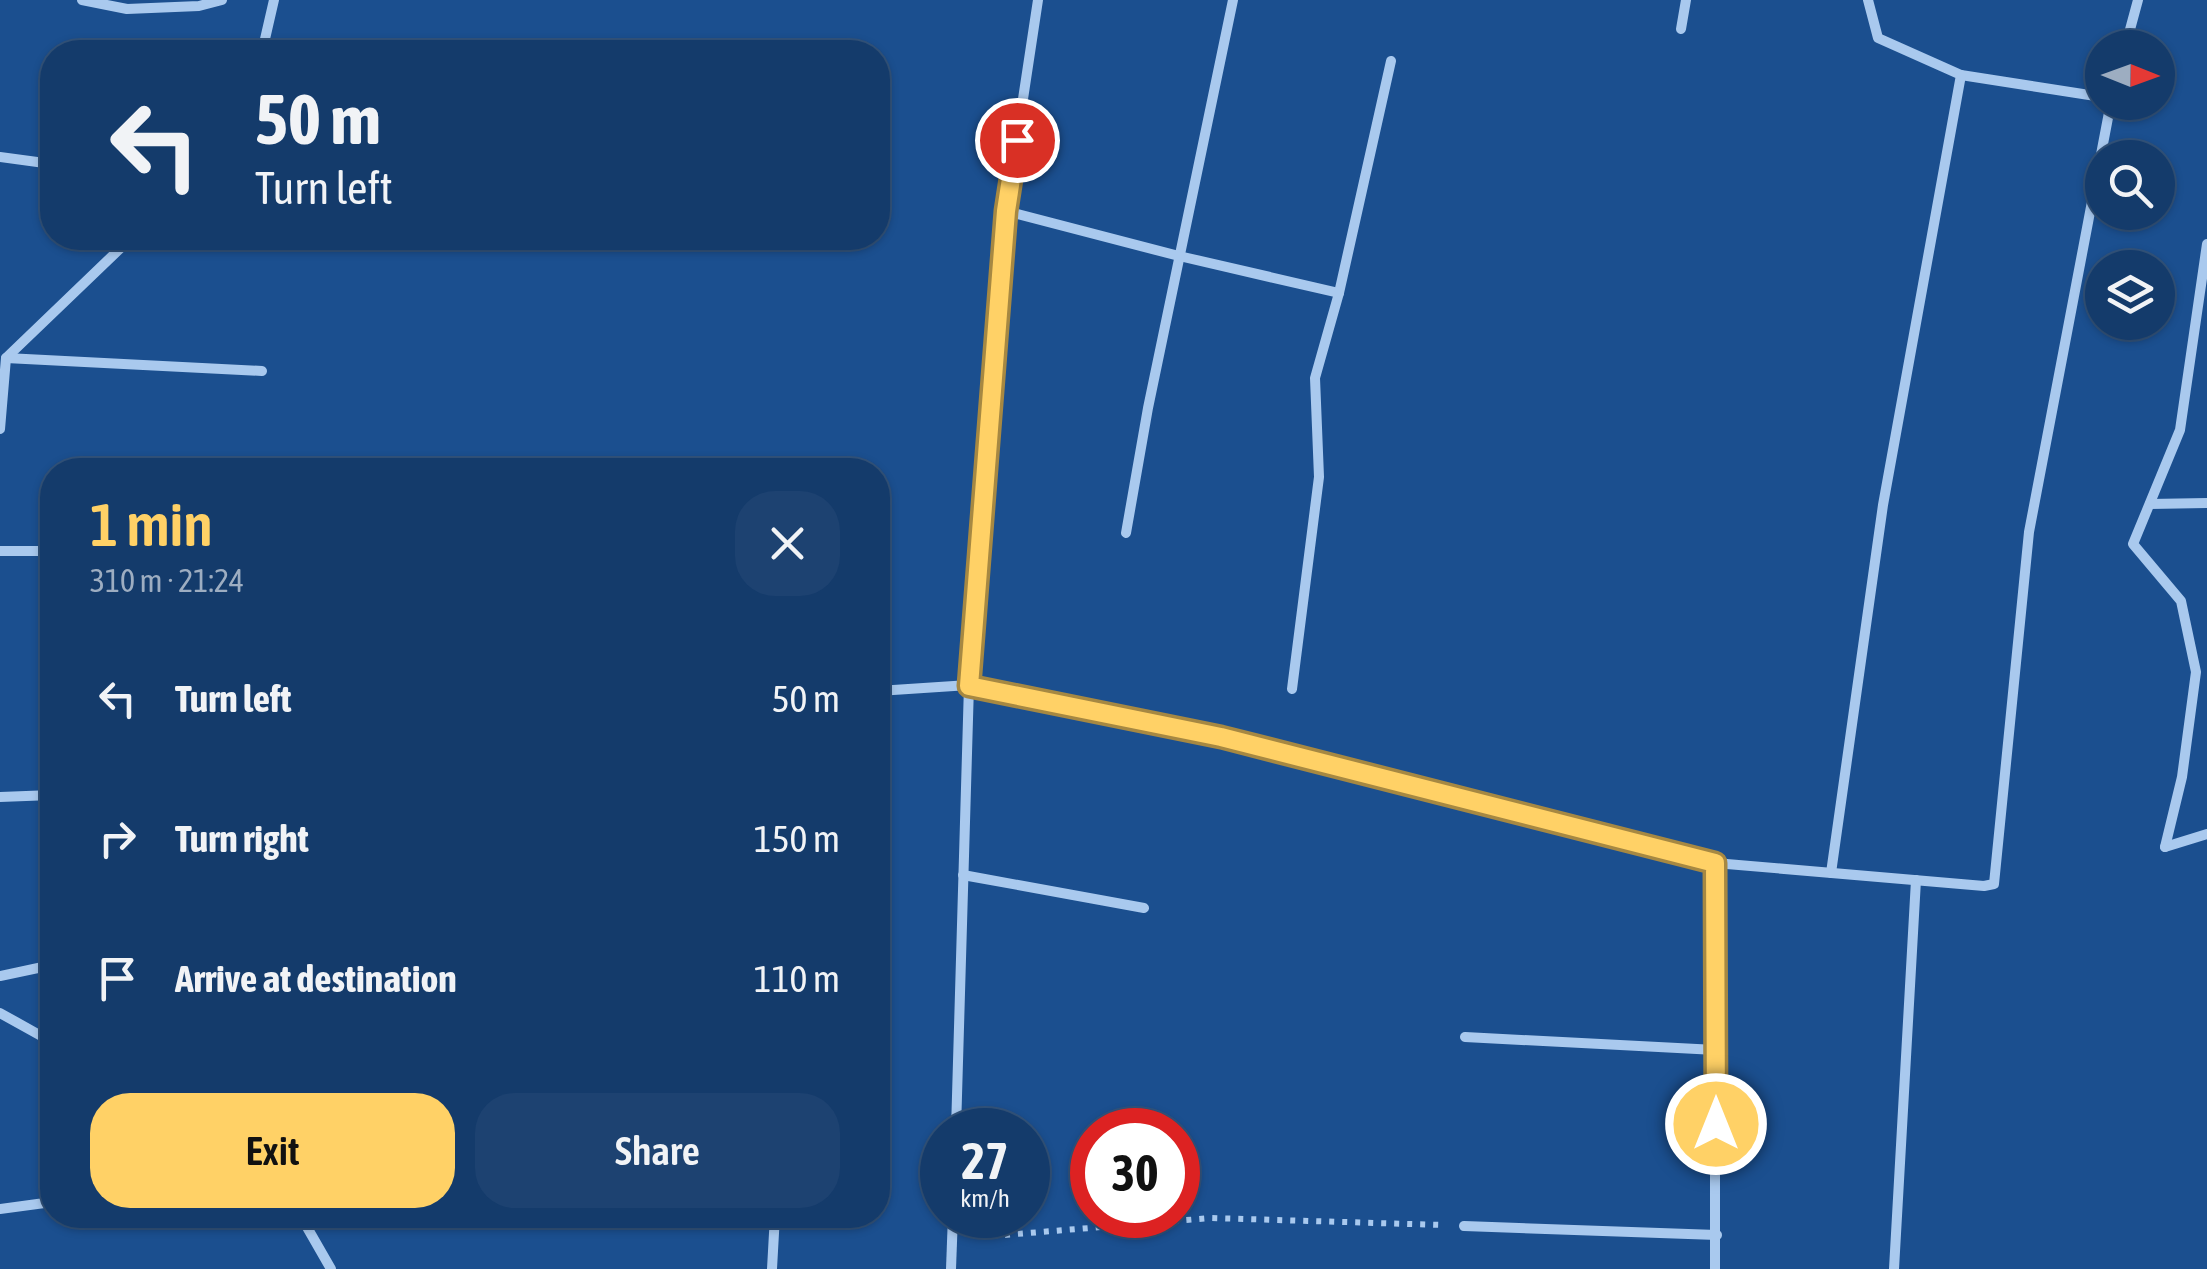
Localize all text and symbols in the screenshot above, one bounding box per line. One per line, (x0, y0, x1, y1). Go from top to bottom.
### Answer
north arrow (2085, 30, 2175, 120)
map controls (2085, 30, 2175, 340)
text: 50 m (255, 79, 381, 159)
icon: left (90, 80, 220, 210)
pin (975, 98, 1060, 183)
icon: arrive (990, 113, 1045, 168)
button: search (2085, 140, 2175, 230)
text: Turn left (255, 162, 393, 214)
button: layers (2085, 250, 2175, 340)
text: 1 min (90, 490, 213, 559)
button: close (735, 491, 840, 596)
text: 310 m · 21:24 (90, 562, 244, 599)
icon: left (90, 671, 145, 726)
text: Turn left (175, 677, 291, 720)
text: 50 m (772, 677, 840, 720)
icon: right (90, 811, 145, 866)
text: Turn right (175, 817, 309, 860)
text: 150 m (754, 817, 840, 860)
icon: arrive (90, 951, 145, 1006)
text: Arrive at destination (175, 957, 457, 1000)
text: 110 m (754, 957, 840, 1000)
position arrow (1664, 1072, 1768, 1176)
button: Exit (90, 1093, 455, 1208)
button: Share (475, 1093, 840, 1208)
speed limit sign: 30 (1070, 1108, 1200, 1238)
text: 27 (961, 1132, 1008, 1190)
text: km/h (960, 1184, 1010, 1212)

